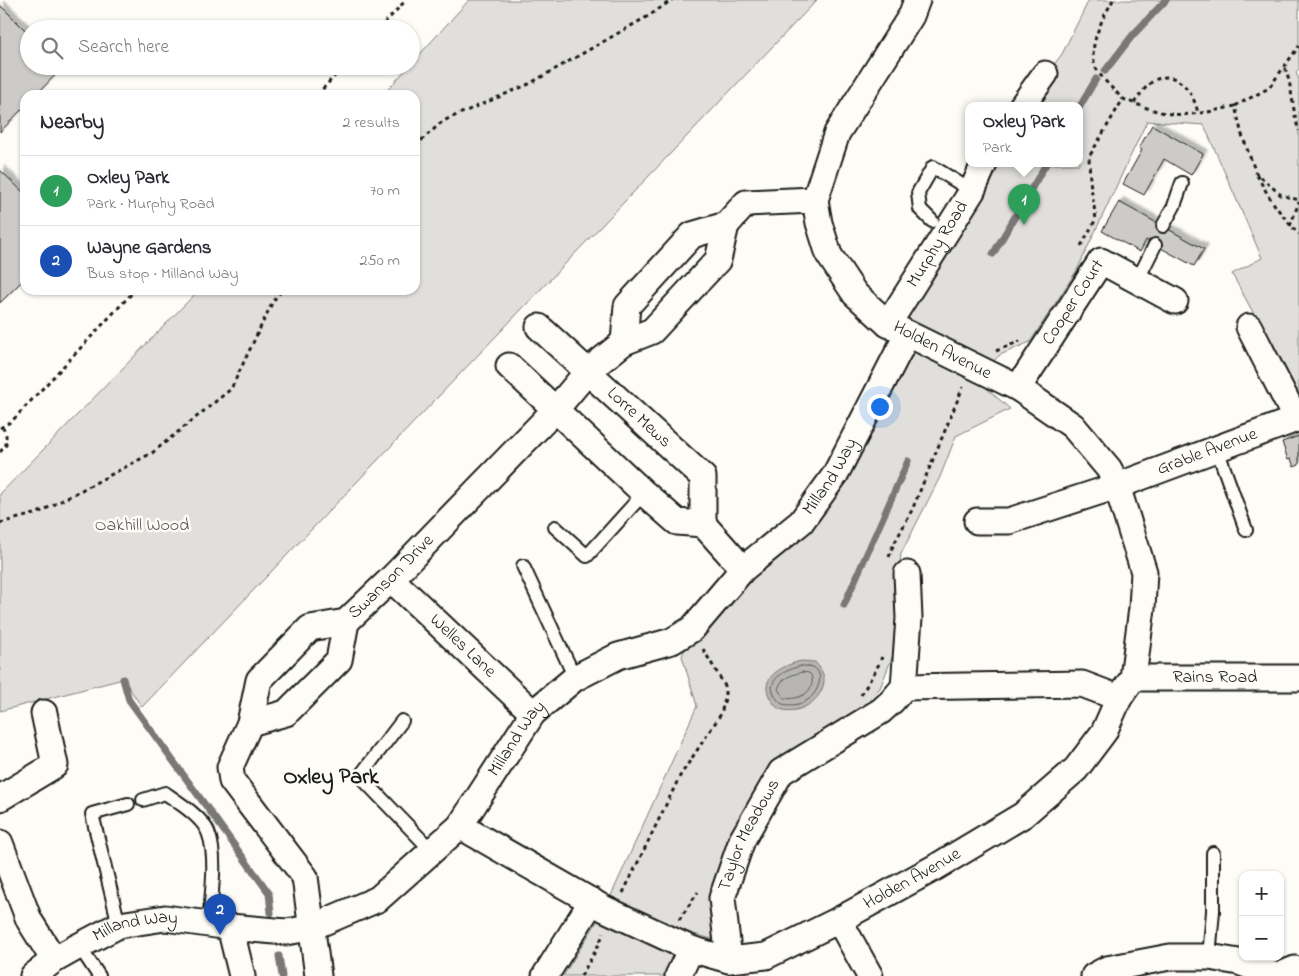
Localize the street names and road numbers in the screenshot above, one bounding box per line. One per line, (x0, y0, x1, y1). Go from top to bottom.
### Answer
street label: Murphy Road (901, 196, 975, 293)
street label: Cooper Court (1036, 255, 1111, 351)
street label: Holden Avenue (888, 315, 997, 387)
street label: Lorre Mews (600, 382, 677, 455)
street label: Grable Avenue (1154, 421, 1262, 483)
street label: Milland Way (797, 434, 865, 521)
street label: Swanson Drive (343, 528, 441, 626)
street label: Welles Lane (423, 608, 502, 685)
street label: Rains Road (1173, 665, 1257, 691)
street label: Milland Way (482, 694, 552, 782)
street label: Taylor Meadows (712, 774, 787, 895)
street label: Holden Avenue (859, 841, 967, 917)
street label: Milland Way (88, 905, 179, 949)

